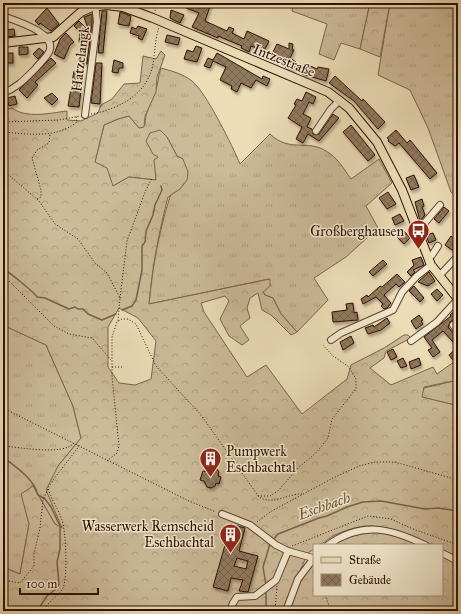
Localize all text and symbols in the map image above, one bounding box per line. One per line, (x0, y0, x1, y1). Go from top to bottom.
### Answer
street label: Hatzelangk (68, 25, 93, 93)
street label: Intzestraße (250, 40, 317, 81)
bus stop icon: Großberghausen (406, 218, 432, 251)
place label: Großberghausen (310, 223, 404, 240)
place label: Pumpwerk Eschbachtal (226, 443, 296, 476)
building icon: Pumpwerk Eschbachtal (198, 446, 224, 479)
water label: Eschbach (294, 488, 353, 524)
place label: Wasserwerk Remscheid Eschbachtal (82, 518, 214, 551)
building icon: Wasserwerk Remscheid Eschbachtal (217, 521, 243, 554)
legend (313, 544, 443, 596)
text: Straße (349, 553, 381, 567)
scale bar (20, 570, 98, 596)
text: Gebäude (349, 573, 391, 587)
text: 100 m (26, 577, 57, 591)

